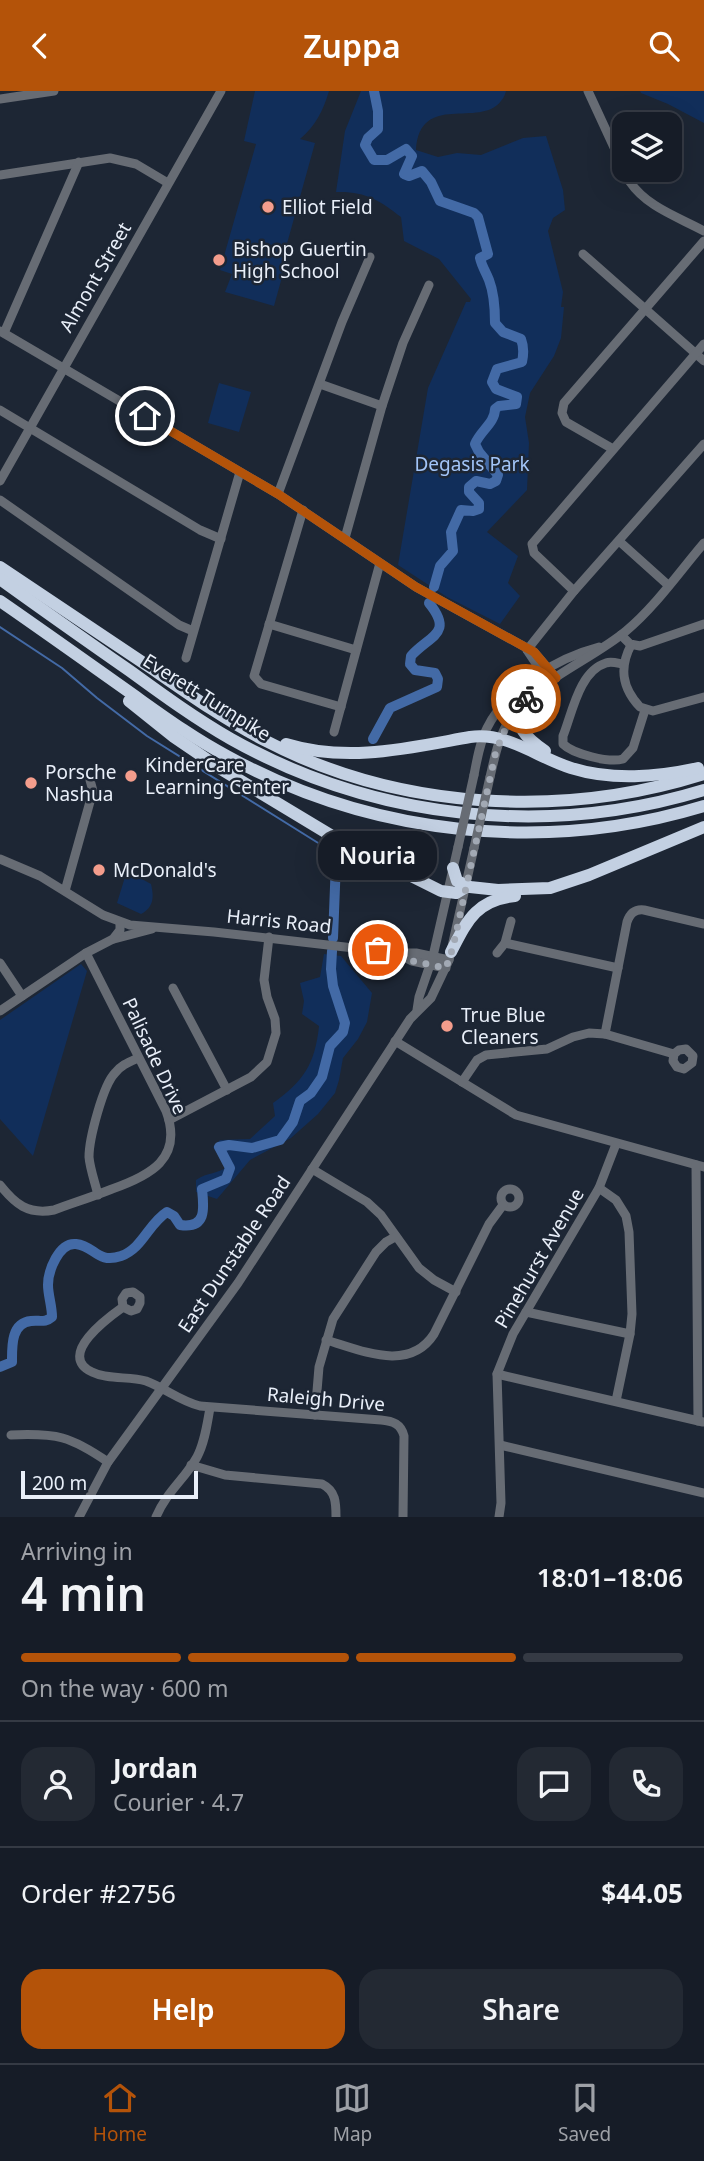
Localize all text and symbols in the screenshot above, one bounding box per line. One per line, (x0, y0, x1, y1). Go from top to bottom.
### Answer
text: Zuppa (303, 24, 401, 67)
icon: back (21, 27, 59, 65)
icon: search (645, 27, 683, 65)
map controls (612, 112, 682, 182)
button: layers (612, 112, 682, 182)
place label: Elliot Field (282, 194, 373, 220)
marker: Elliot Field (260, 199, 276, 215)
street label: Almont Street (53, 217, 137, 337)
place label: Bishop Guertin High School (233, 236, 367, 284)
marker: Bishop Guertin High School (211, 252, 227, 268)
pin (115, 386, 175, 446)
icon: home (126, 397, 164, 435)
park label: Degasis Park (414, 451, 530, 477)
street label: Everett Turnpike (138, 647, 276, 747)
courier (491, 664, 561, 734)
icon: bike (507, 680, 545, 718)
place label: KinderCare Learning Center (145, 752, 289, 800)
place label: Porsche Nashua (45, 759, 117, 807)
marker: KinderCare Learning Center (123, 768, 139, 784)
marker: Porsche Nashua (23, 775, 39, 791)
callout: Nouria (318, 831, 438, 880)
text: Nouria (339, 839, 416, 871)
place label: McDonald's (113, 857, 217, 883)
marker: McDonald's (91, 862, 107, 878)
street label: Harris Road (225, 903, 333, 939)
pin (348, 920, 408, 980)
icon: bag (359, 931, 397, 969)
street label: Palisade Drive (117, 993, 193, 1119)
place label: True Blue Cleaners (461, 1002, 546, 1050)
marker: True Blue Cleaners (439, 1018, 455, 1034)
street label: East Dunstable Road (172, 1170, 296, 1338)
street label: Pinehurst Avenue (488, 1183, 590, 1333)
street label: Raleigh Drive (266, 1381, 386, 1417)
scale bar (21, 1468, 198, 1500)
text: 200 m (32, 1470, 87, 1496)
text: Arriving in (21, 1535, 133, 1567)
text: 18:01–18:06 (537, 1559, 683, 1595)
text: 4 min (21, 1562, 146, 1624)
text: On the way · 600 m (21, 1672, 228, 1704)
button: person (21, 1747, 95, 1821)
button: chat (517, 1747, 591, 1821)
button: phone (609, 1747, 683, 1821)
text: Jordan (113, 1750, 198, 1786)
text: Courier · 4.7 (113, 1786, 244, 1818)
text: Order #2756 (21, 1875, 176, 1911)
text: $44.05 (601, 1875, 683, 1911)
button: Help (21, 1969, 345, 2049)
button: Share (359, 1969, 683, 2049)
tab: Home (93, 2079, 147, 2147)
tab: Map (333, 2079, 372, 2147)
tab: Saved (558, 2079, 611, 2147)

